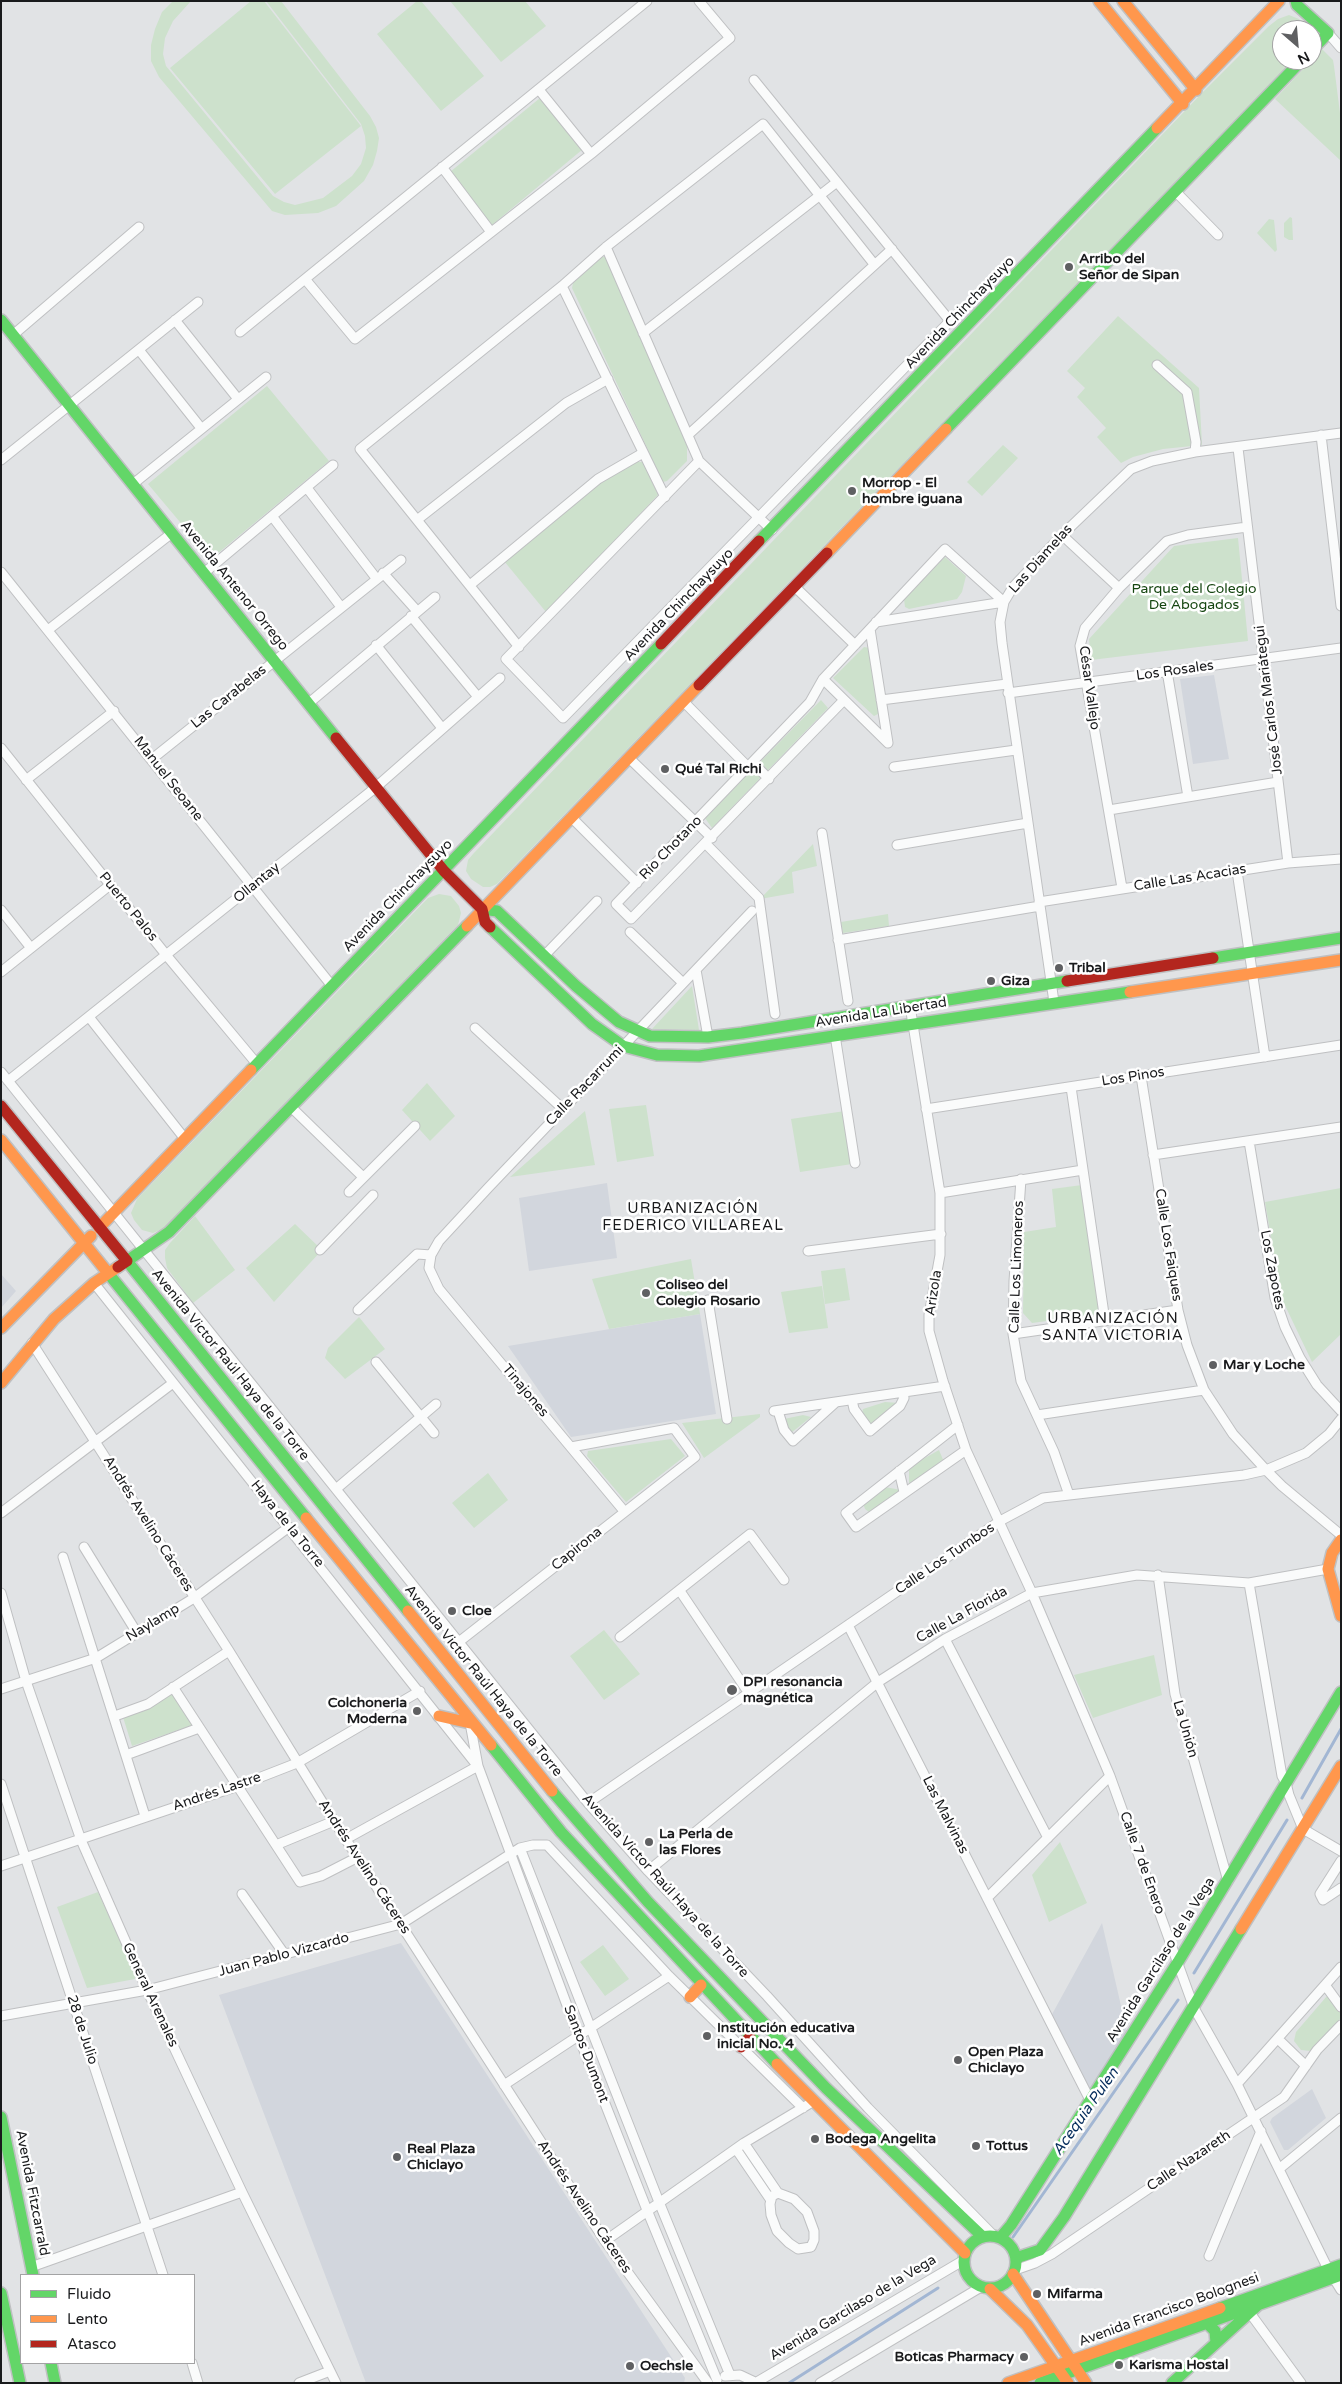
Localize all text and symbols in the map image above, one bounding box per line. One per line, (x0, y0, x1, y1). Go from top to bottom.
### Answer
north arrow (1272, 20, 1322, 70)
text: N (1295, 48, 1312, 68)
place label: Arribo del Señor de Sipan (1079, 251, 1179, 284)
street label: Avenida Chinchaysuyo (902, 253, 1018, 373)
marker: Arribo del Señor de Sipan (1063, 261, 1075, 273)
place label: Morrop - El hombre iguana (862, 475, 963, 508)
marker: Morrop - El hombre iguana (846, 485, 858, 497)
street label: Avenida Antenor Orrego (176, 518, 292, 654)
street label: Las Diamelas (1006, 521, 1076, 597)
street label: Avenida Chinchaysuyo (621, 545, 737, 665)
park label: Parque del Colegio De Abogados (1131, 581, 1257, 614)
street label: José Carlos Mariátegui (1251, 624, 1287, 776)
street label: César Vallejo (1075, 645, 1103, 731)
street label: Los Rosales (1135, 657, 1215, 685)
street label: Las Carabelas (188, 662, 270, 732)
street label: Manuel Seoane (130, 733, 206, 825)
place label: Qué Tal Richi (675, 761, 762, 777)
marker: Qué Tal Richi (659, 763, 671, 775)
street label: Río Chotano (636, 812, 706, 884)
street label: Avenida Chinchaysuyo (340, 836, 456, 956)
street label: Ollantay (230, 859, 284, 907)
street label: Calle Las Acacias (1133, 861, 1247, 895)
street label: Puerto Palos (95, 869, 161, 945)
place label: Tribal (1069, 960, 1106, 976)
marker: Tribal (1053, 962, 1065, 974)
place label: Giza (1001, 973, 1030, 989)
marker: Giza (985, 975, 997, 987)
street label: Avenida La Libertad (814, 994, 948, 1032)
street label: Calle Racarrumi (543, 1042, 627, 1130)
street label: Los Pinos (1100, 1064, 1166, 1090)
street label: Calle Los Faiques (1151, 1187, 1185, 1303)
district label: URBANIZACIÓN FEDERICO VILLAREAL (600, 1200, 786, 1235)
street label: Calle Los Limoneros (1006, 1200, 1028, 1334)
street label: Los Zapotes (1256, 1229, 1288, 1311)
street label: Avenida Victor Raúl Haya de la Torre (147, 1266, 313, 1464)
street label: Arizola (922, 1269, 946, 1317)
place label: Coliseo del Colegio Rosario (656, 1277, 760, 1310)
marker: Coliseo del Colegio Rosario (640, 1287, 652, 1299)
district label: URBANIZACIÓN SANTA VICTORIA (1040, 1310, 1186, 1345)
place label: Mar y Loche (1223, 1357, 1305, 1373)
marker: Mar y Loche (1207, 1359, 1219, 1371)
street label: Tinajones (498, 1361, 552, 1421)
street label: Andrés Avelino Cáceres (99, 1453, 197, 1595)
street label: Haya de la Torre (247, 1477, 327, 1571)
street label: Calle Los Tumbos (892, 1520, 998, 1598)
street label: Capirona (548, 1524, 606, 1574)
street label: Avenida Victor Raúl Haya de la Torre (400, 1582, 566, 1780)
street label: Calle La Florida (913, 1583, 1011, 1647)
street label: Naylamp (123, 1600, 183, 1646)
place label: Cloe (462, 1603, 492, 1619)
marker: Cloe (446, 1605, 458, 1617)
place label: DPI resonancia magnética (743, 1674, 843, 1706)
marker: DPI resonancia magnética (725, 1683, 739, 1697)
place label: Colchoneria Moderna (328, 1695, 407, 1728)
street label: La Unión (1169, 1698, 1201, 1760)
marker: Colchoneria Moderna (411, 1705, 423, 1717)
street label: Andrés Lastre (171, 1769, 263, 1815)
street label: Las Malvinas (918, 1773, 972, 1857)
street label: Avenida Víctor Raúl Haya de la Torre (578, 1791, 752, 1981)
street label: Andrés Avelino Cáceres (314, 1797, 414, 1937)
street label: Calle 7 de Enero (1116, 1809, 1168, 1917)
place label: La Perla de las Flores (659, 1826, 733, 1858)
marker: La Perla de las Flores (643, 1836, 655, 1848)
street label: Avenida Garcilaso de la Vega (1103, 1874, 1219, 2046)
street label: Juan Pablo Vizcardo (217, 1930, 351, 1980)
street label: General Arenales (118, 1940, 182, 2050)
street label: 28 de Julio (63, 1993, 101, 2067)
street label: Santos Dumont (560, 2003, 612, 2105)
place label: Institución educativa inicial No. 4 (717, 2020, 855, 2052)
marker: Institución educativa inicial No. 4 (701, 2030, 713, 2042)
place label: Open Plaza Chiclayo (968, 2044, 1044, 2076)
marker: Open Plaza Chiclayo (952, 2054, 964, 2066)
water label: Acequia Pulen (1049, 2065, 1123, 2159)
street label: Calle Nazareth (1144, 2127, 1234, 2195)
street label: Avenida Fitzcarrald (12, 2129, 52, 2257)
place label: Bodega Angelita (825, 2131, 936, 2147)
marker: Bodega Angelita (809, 2133, 821, 2145)
street label: Andrés Avelino Cáceres (533, 2137, 635, 2277)
place label: Tottus (986, 2138, 1028, 2154)
marker: Tottus (970, 2140, 982, 2152)
place label: Real Plaza Chiclayo (407, 2141, 475, 2174)
marker: Real Plaza Chiclayo (391, 2151, 403, 2163)
street label: Avenida Garcilaso de la Vega (767, 2252, 939, 2364)
street label: Avenida Francisco Bolognesi (1077, 2270, 1261, 2350)
legend (20, 2274, 195, 2364)
text: Fluido (67, 2285, 111, 2303)
place label: Mifarma (1047, 2286, 1103, 2302)
marker: Mifarma (1031, 2288, 1043, 2300)
text: Lento (67, 2310, 108, 2328)
text: Atasco (67, 2335, 116, 2353)
place label: Boticas Pharmacy (895, 2349, 1014, 2365)
marker: Boticas Pharmacy (1018, 2351, 1030, 2363)
place label: Karisma Hostal (1129, 2357, 1228, 2373)
place label: Oechsle (640, 2358, 693, 2374)
marker: Karisma Hostal (1113, 2359, 1125, 2371)
marker: Oechsle (624, 2360, 636, 2372)

